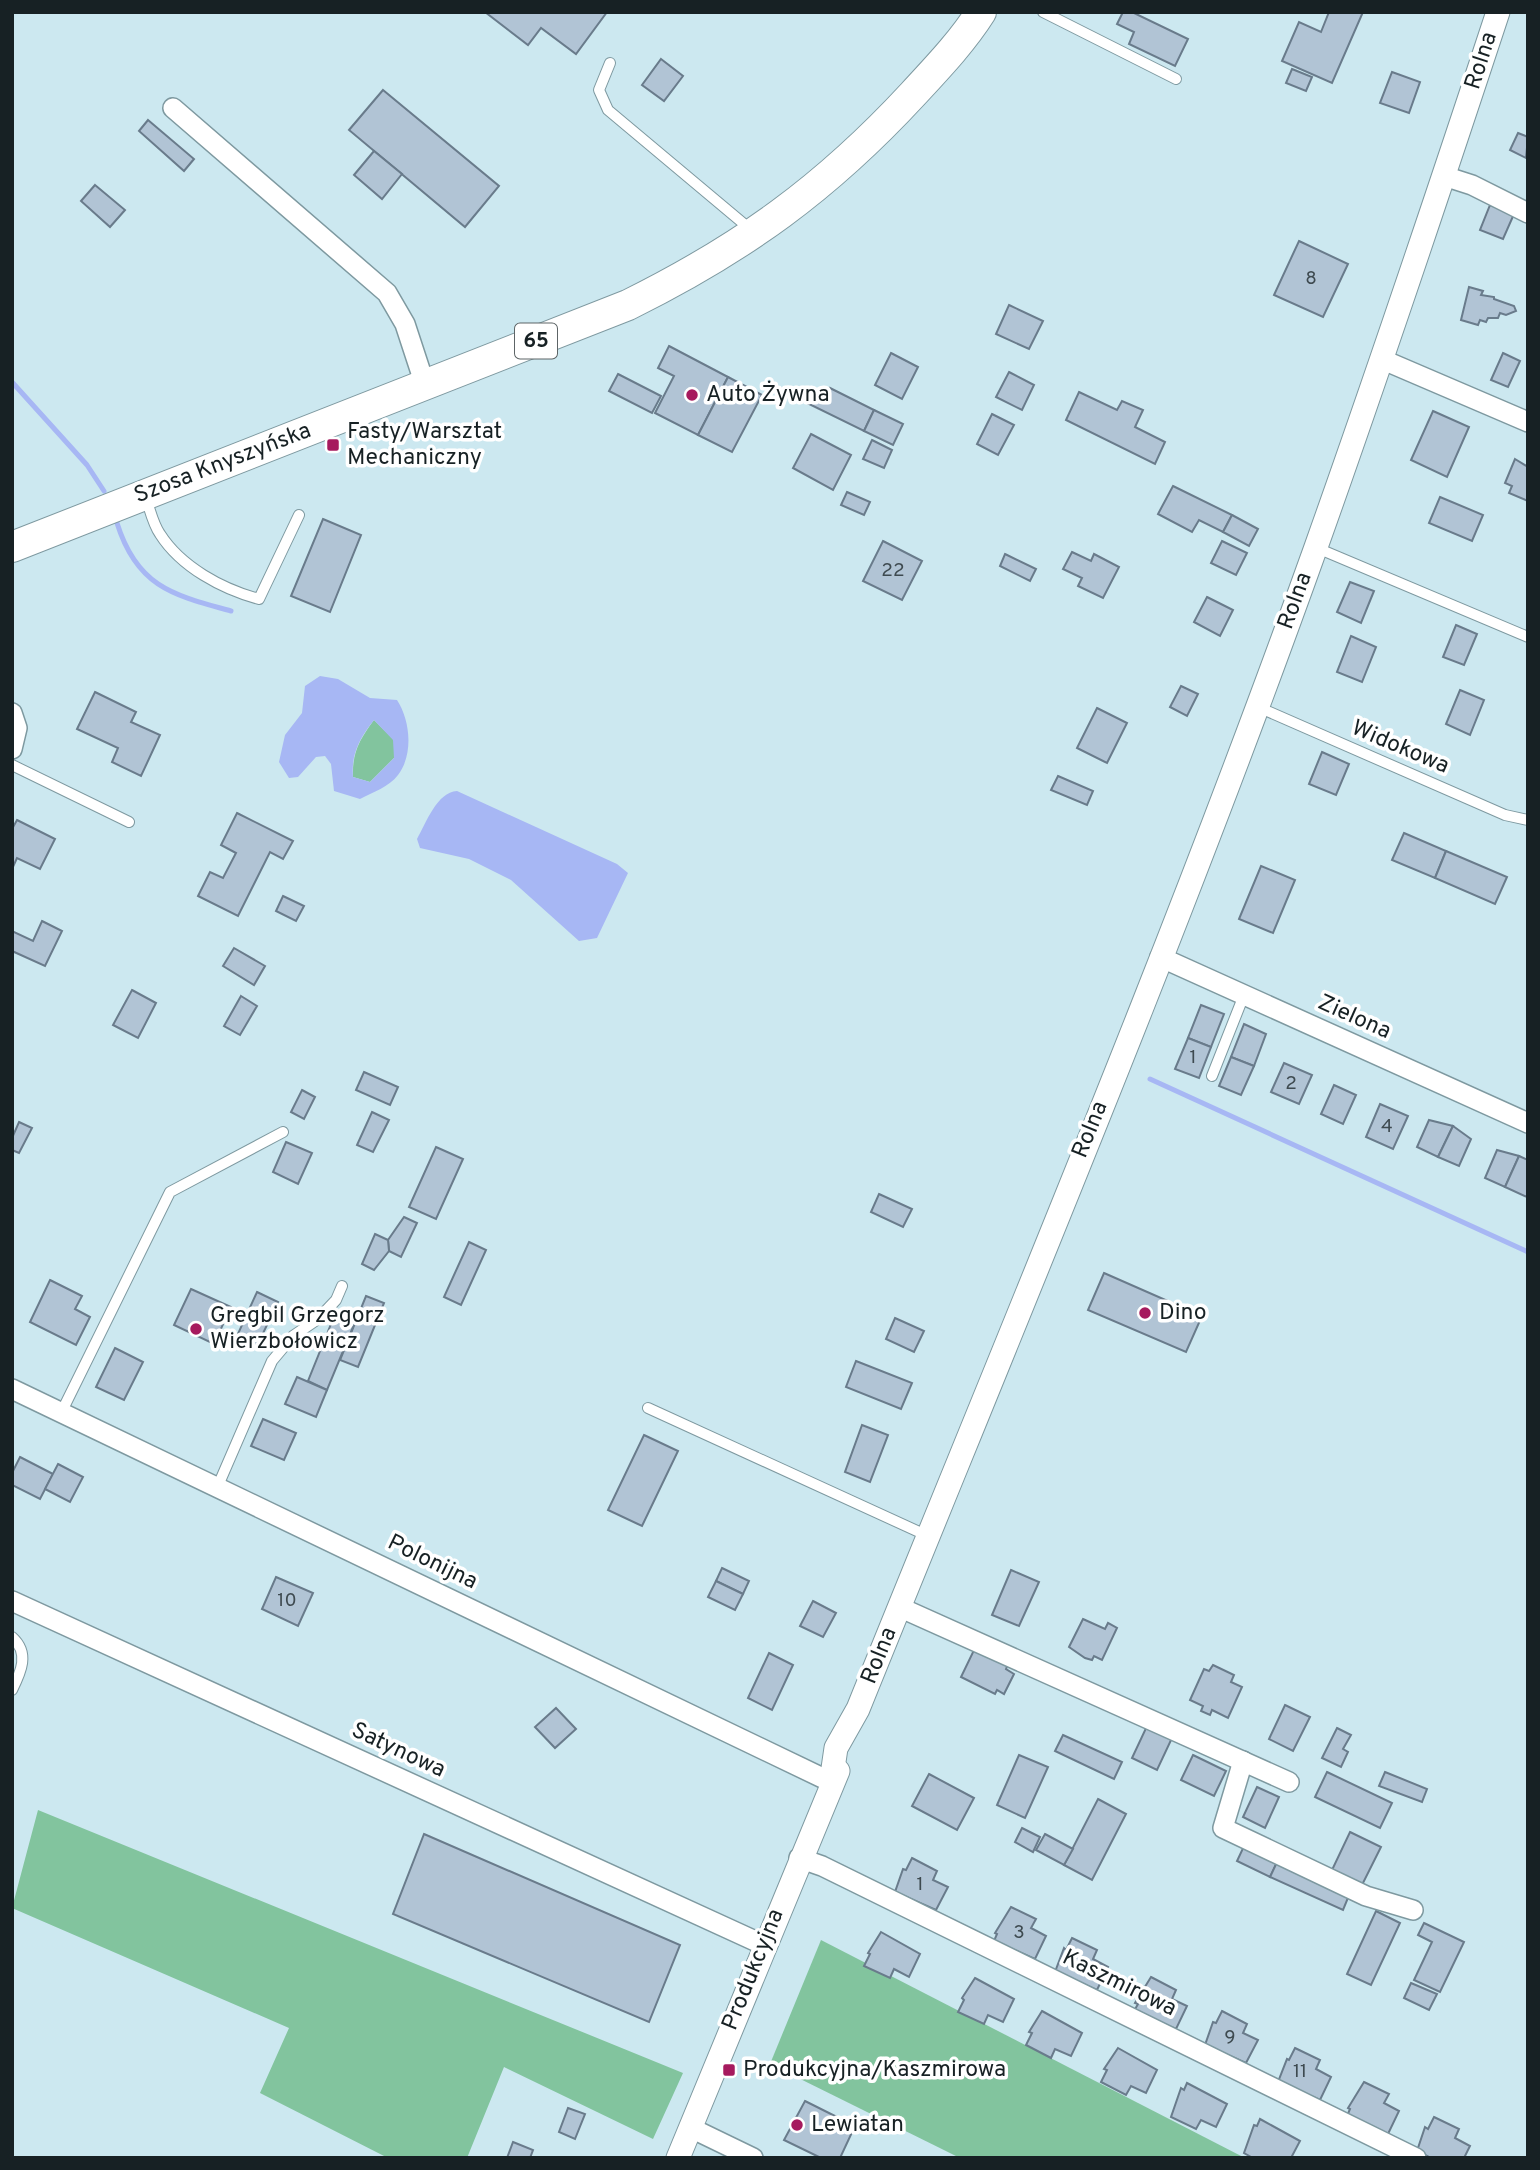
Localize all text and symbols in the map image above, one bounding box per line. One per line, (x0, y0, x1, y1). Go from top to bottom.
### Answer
street label: Rolna (1459, 29, 1505, 93)
house number: 8 (1305, 267, 1317, 291)
road number: 65 (515, 324, 557, 358)
place label: Auto Żywna (706, 380, 830, 410)
marker: Auto Żywna (684, 387, 700, 403)
street label: Szosa Knyszyńska (130, 417, 316, 511)
place label: Fasty/Warsztat Mechaniczny (347, 418, 502, 473)
marker: Fasty/Warsztat Mechaniczny (325, 437, 341, 453)
house number: 22 (881, 559, 905, 583)
street label: Rolna (1272, 568, 1320, 634)
street label: Widokowa (1347, 714, 1453, 782)
street label: Zielona (1313, 989, 1395, 1047)
house number: 1 (1189, 1046, 1197, 1070)
house number: 2 (1285, 1072, 1297, 1096)
street label: Rolna (1067, 1097, 1115, 1163)
house number: 4 (1381, 1115, 1393, 1139)
place label: Dino (1159, 1299, 1207, 1328)
place label: Gregbil Grzegorz Wierzbołowicz (210, 1302, 385, 1357)
marker: Dino (1137, 1305, 1153, 1321)
marker: Gregbil Grzegorz Wierzbołowicz (188, 1321, 204, 1337)
street label: Polonijna (382, 1529, 482, 1597)
house number: 10 (277, 1589, 297, 1613)
street label: Rolna (856, 1623, 904, 1689)
street label: Satynowa (346, 1717, 450, 1785)
house number: 1 (916, 1873, 924, 1897)
street label: Produkcyjna (717, 1905, 791, 2035)
house number: 3 (1013, 1921, 1025, 1945)
street label: Kaszmirowa (1057, 1944, 1181, 2024)
house number: 9 (1224, 2026, 1236, 2050)
place label: Produkcyjna/Kaszmirowa (743, 2056, 1006, 2085)
house number: 11 (1293, 2060, 1307, 2084)
marker: Produkcyjna/Kaszmirowa (721, 2062, 737, 2078)
place label: Lewiatan (811, 2111, 904, 2140)
marker: Lewiatan (789, 2117, 805, 2133)

